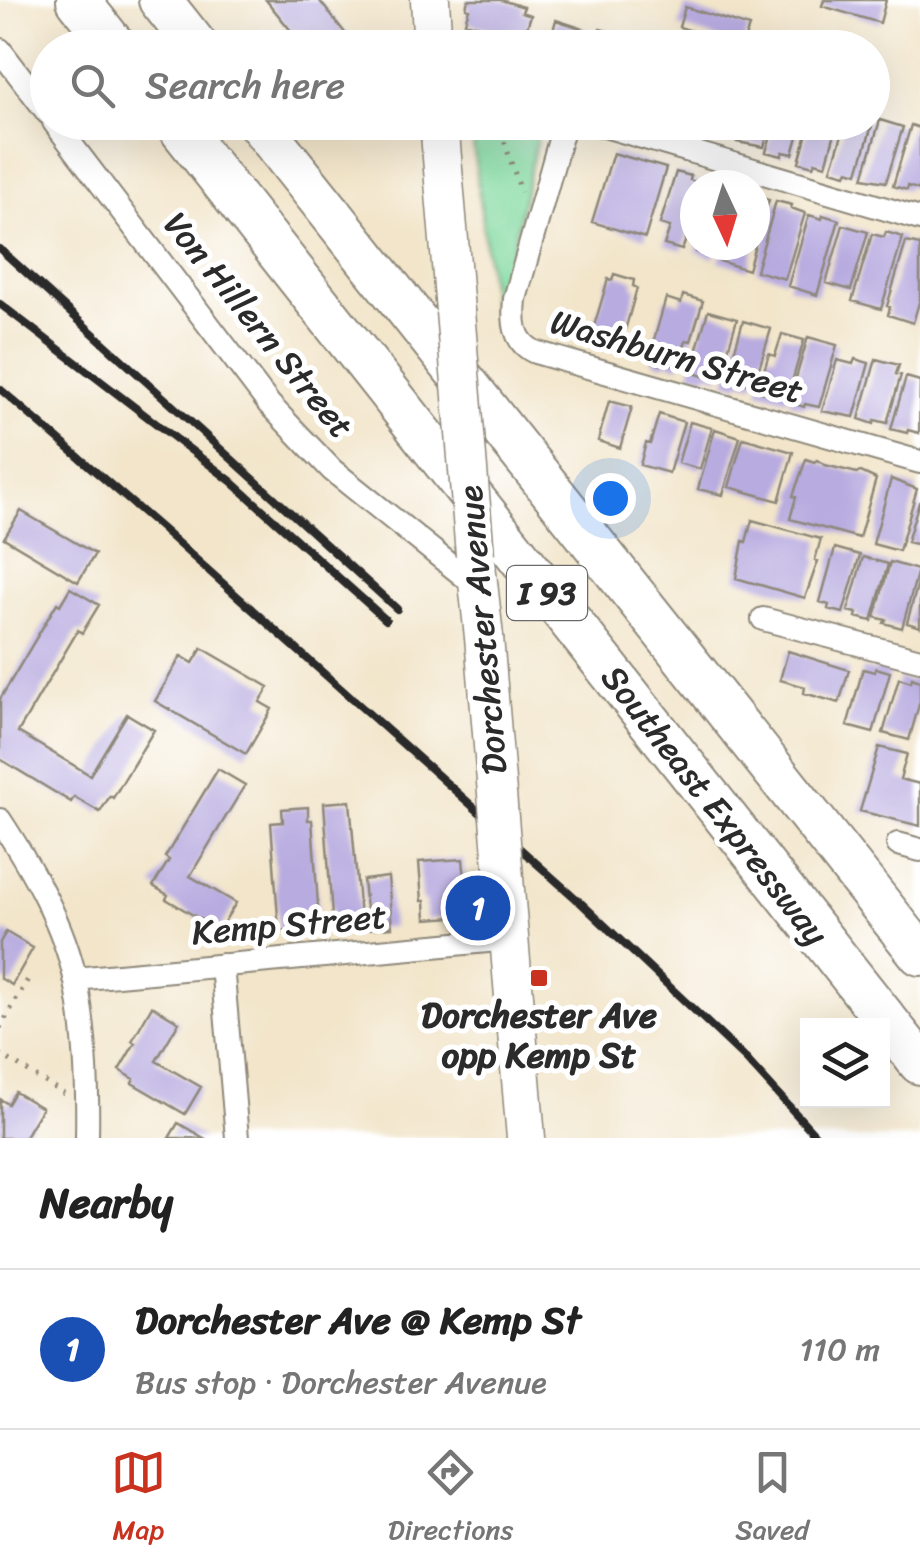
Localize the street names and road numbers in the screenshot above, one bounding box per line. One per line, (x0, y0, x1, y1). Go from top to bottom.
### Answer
street label: Von Hillern Street (147, 197, 371, 453)
street label: Washburn Street (543, 290, 811, 422)
street label: Dorchester Avenue (438, 483, 526, 777)
road number: I 93 (507, 566, 587, 620)
street label: Southeast Expressway (585, 650, 846, 960)
street label: Kemp Street (189, 885, 389, 963)

